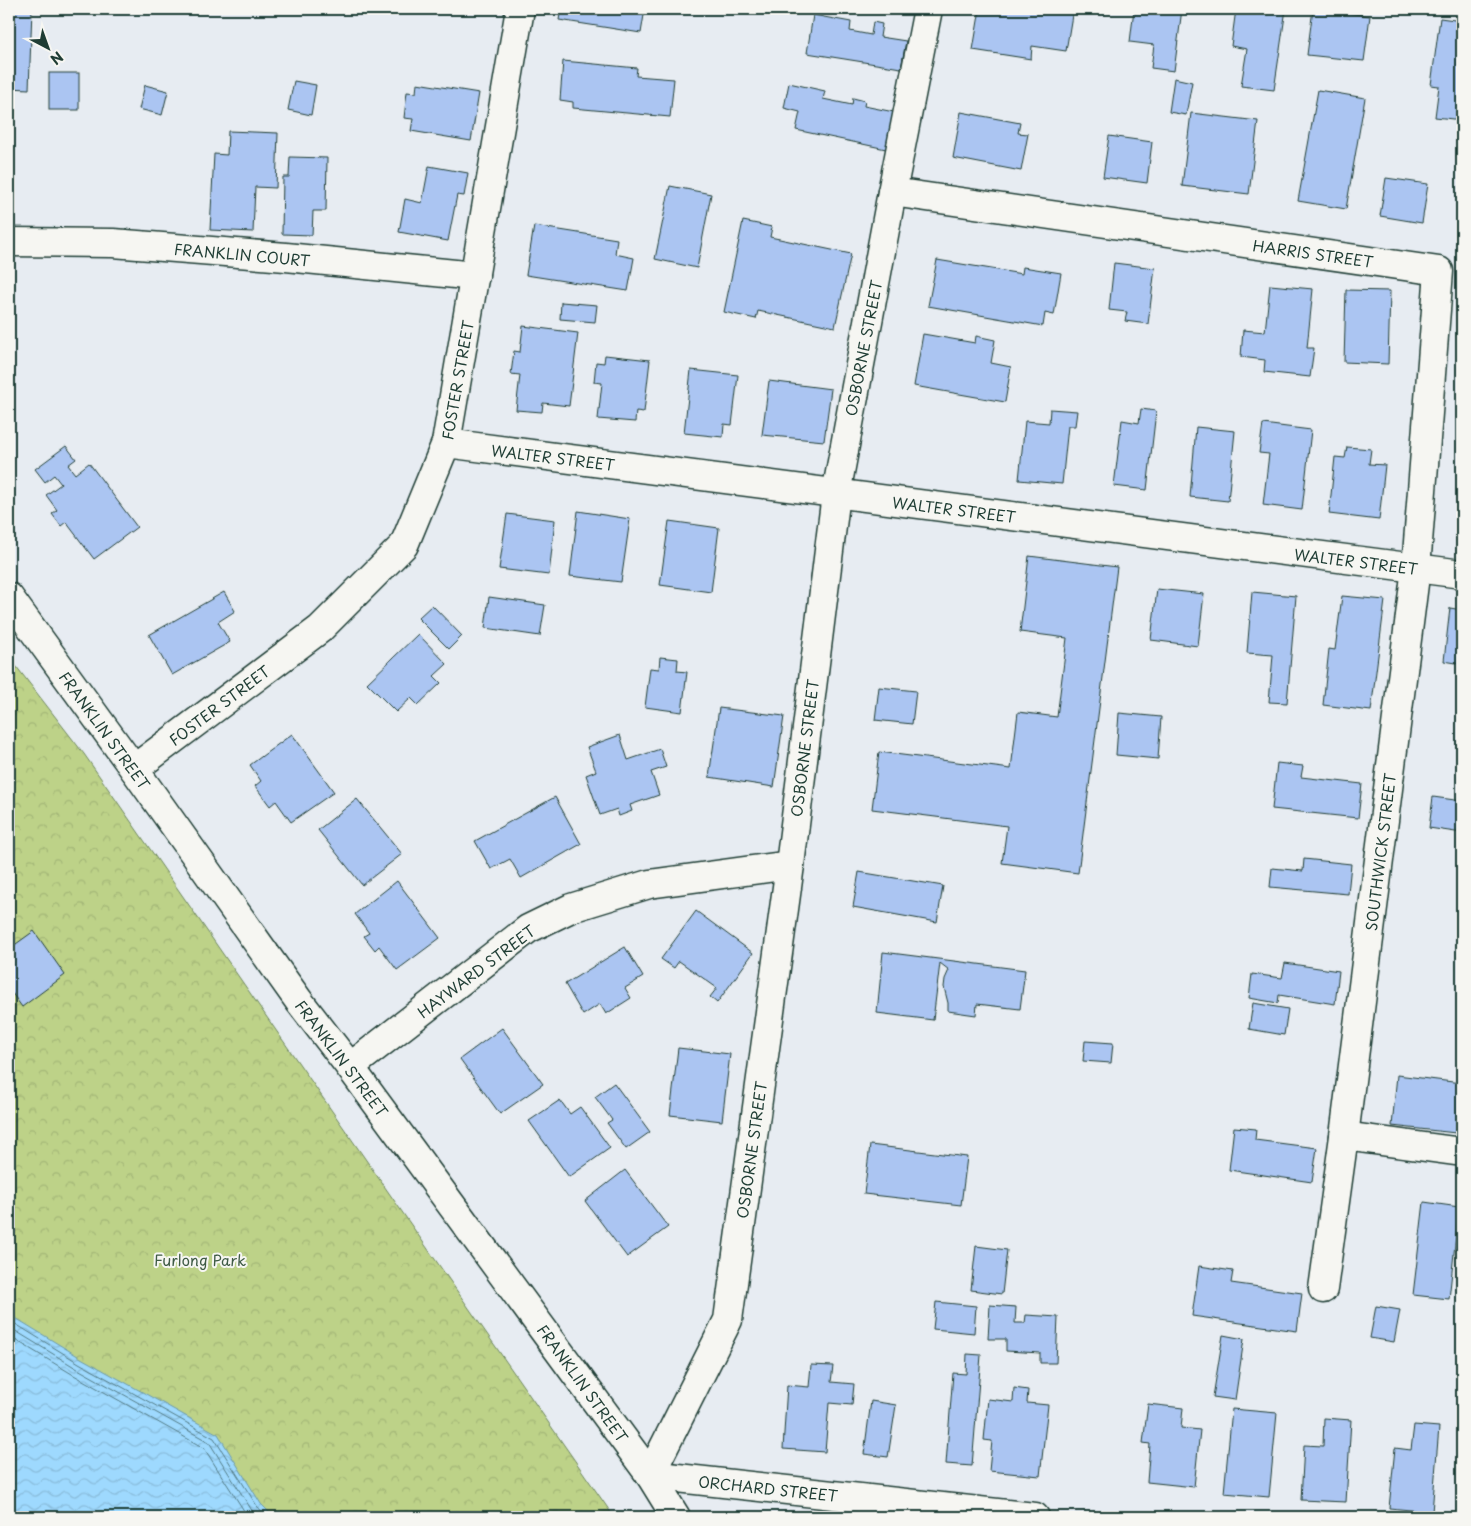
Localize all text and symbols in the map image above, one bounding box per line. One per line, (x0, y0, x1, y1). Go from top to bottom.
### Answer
north arrow (22, 22, 72, 72)
text: N (46, 47, 68, 70)
street label: HARRIS STREET (1251, 233, 1375, 273)
street label: FRANKLIN COURT (173, 237, 312, 271)
street label: OSBORNE STREET (839, 277, 888, 418)
street label: FOSTER STREET (435, 317, 479, 442)
street label: WALTER STREET (490, 438, 617, 476)
street label: WALTER STREET (891, 490, 1018, 528)
street label: WALTER STREET (1293, 542, 1420, 580)
street label: FOSTER STREET (164, 659, 275, 751)
street label: FRANKLIN STREET (54, 666, 156, 795)
street label: OSBORNE STREET (784, 677, 824, 818)
street label: SOUTHWICK STREET (1359, 771, 1401, 932)
street label: HAYWARD STREET (412, 919, 540, 1023)
street label: FRANKLIN STREET (290, 995, 394, 1122)
street label: OSBORNE STREET (730, 1079, 772, 1220)
park label: Furlong Park (154, 1248, 246, 1271)
street label: FRANKLIN STREET (532, 1319, 634, 1448)
street label: ORCHARD STREET (697, 1469, 840, 1507)

